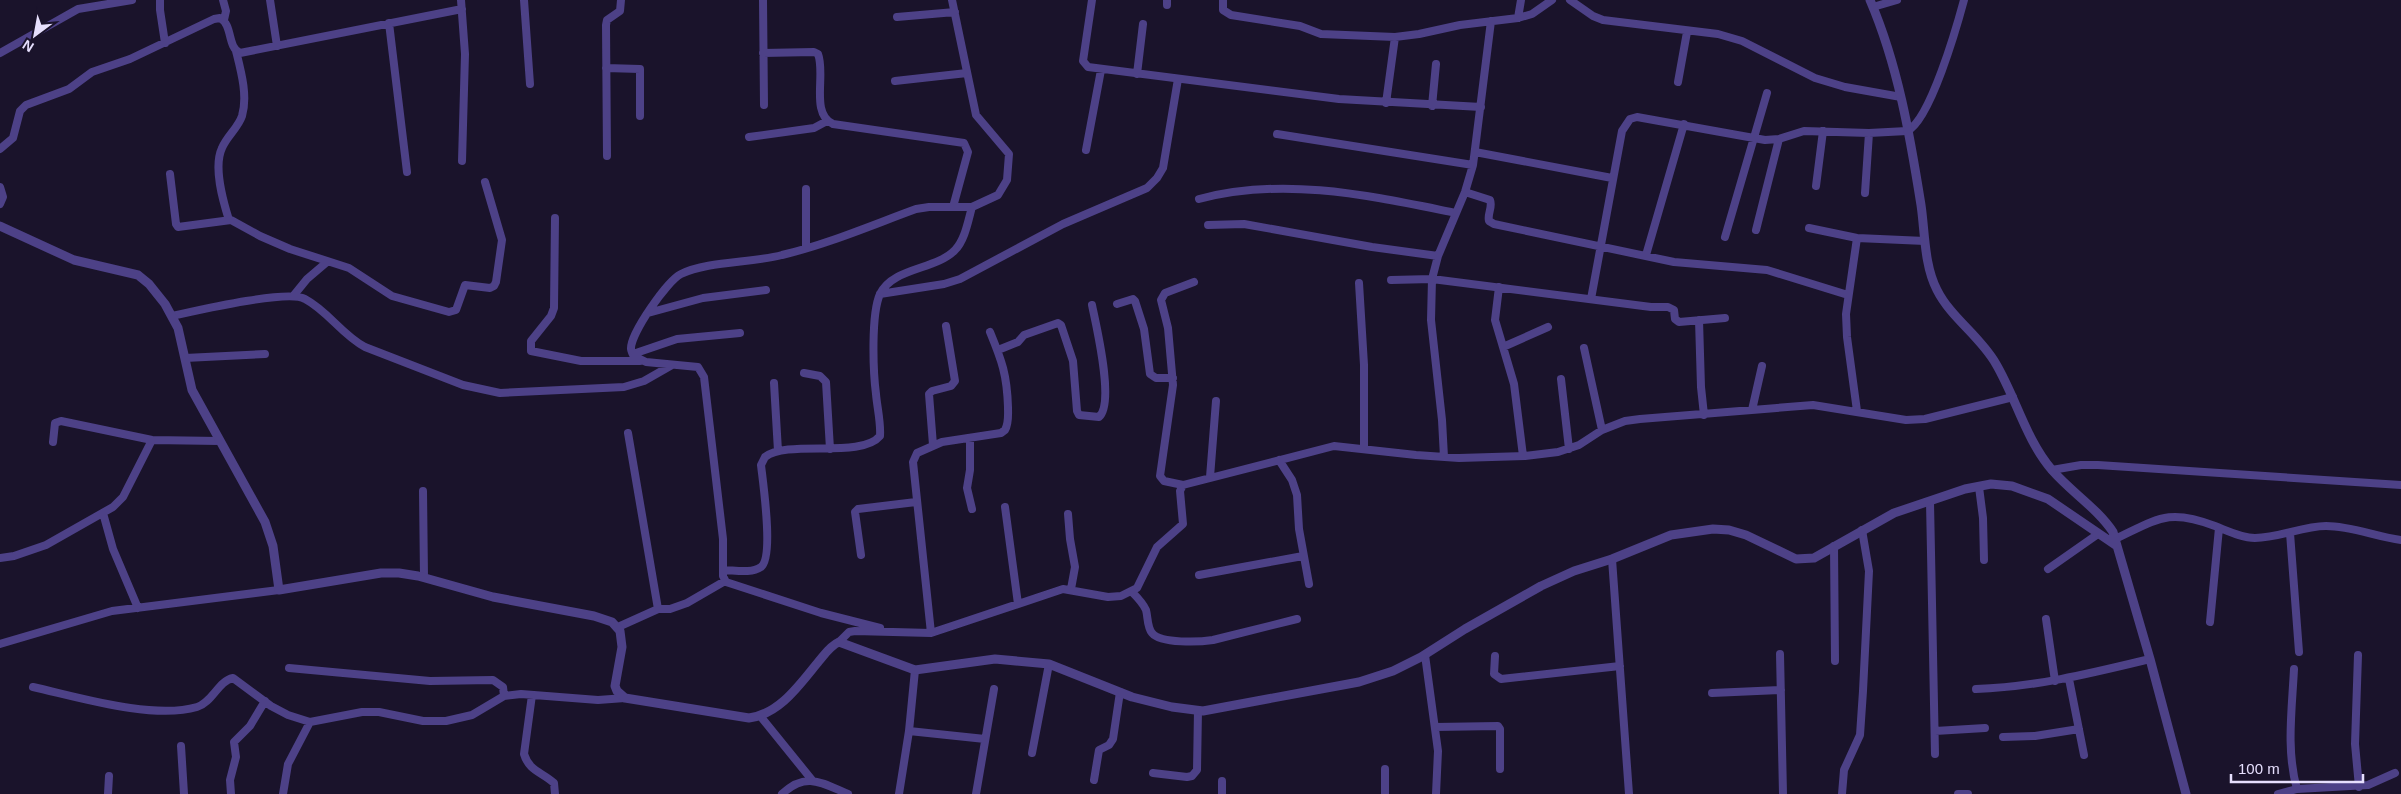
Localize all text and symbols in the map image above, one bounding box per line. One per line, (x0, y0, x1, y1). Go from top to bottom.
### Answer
north arrow (10, 10, 60, 60)
text: N (20, 37, 37, 55)
scale bar (2231, 752, 2364, 784)
text: 100 m (2238, 760, 2280, 777)

